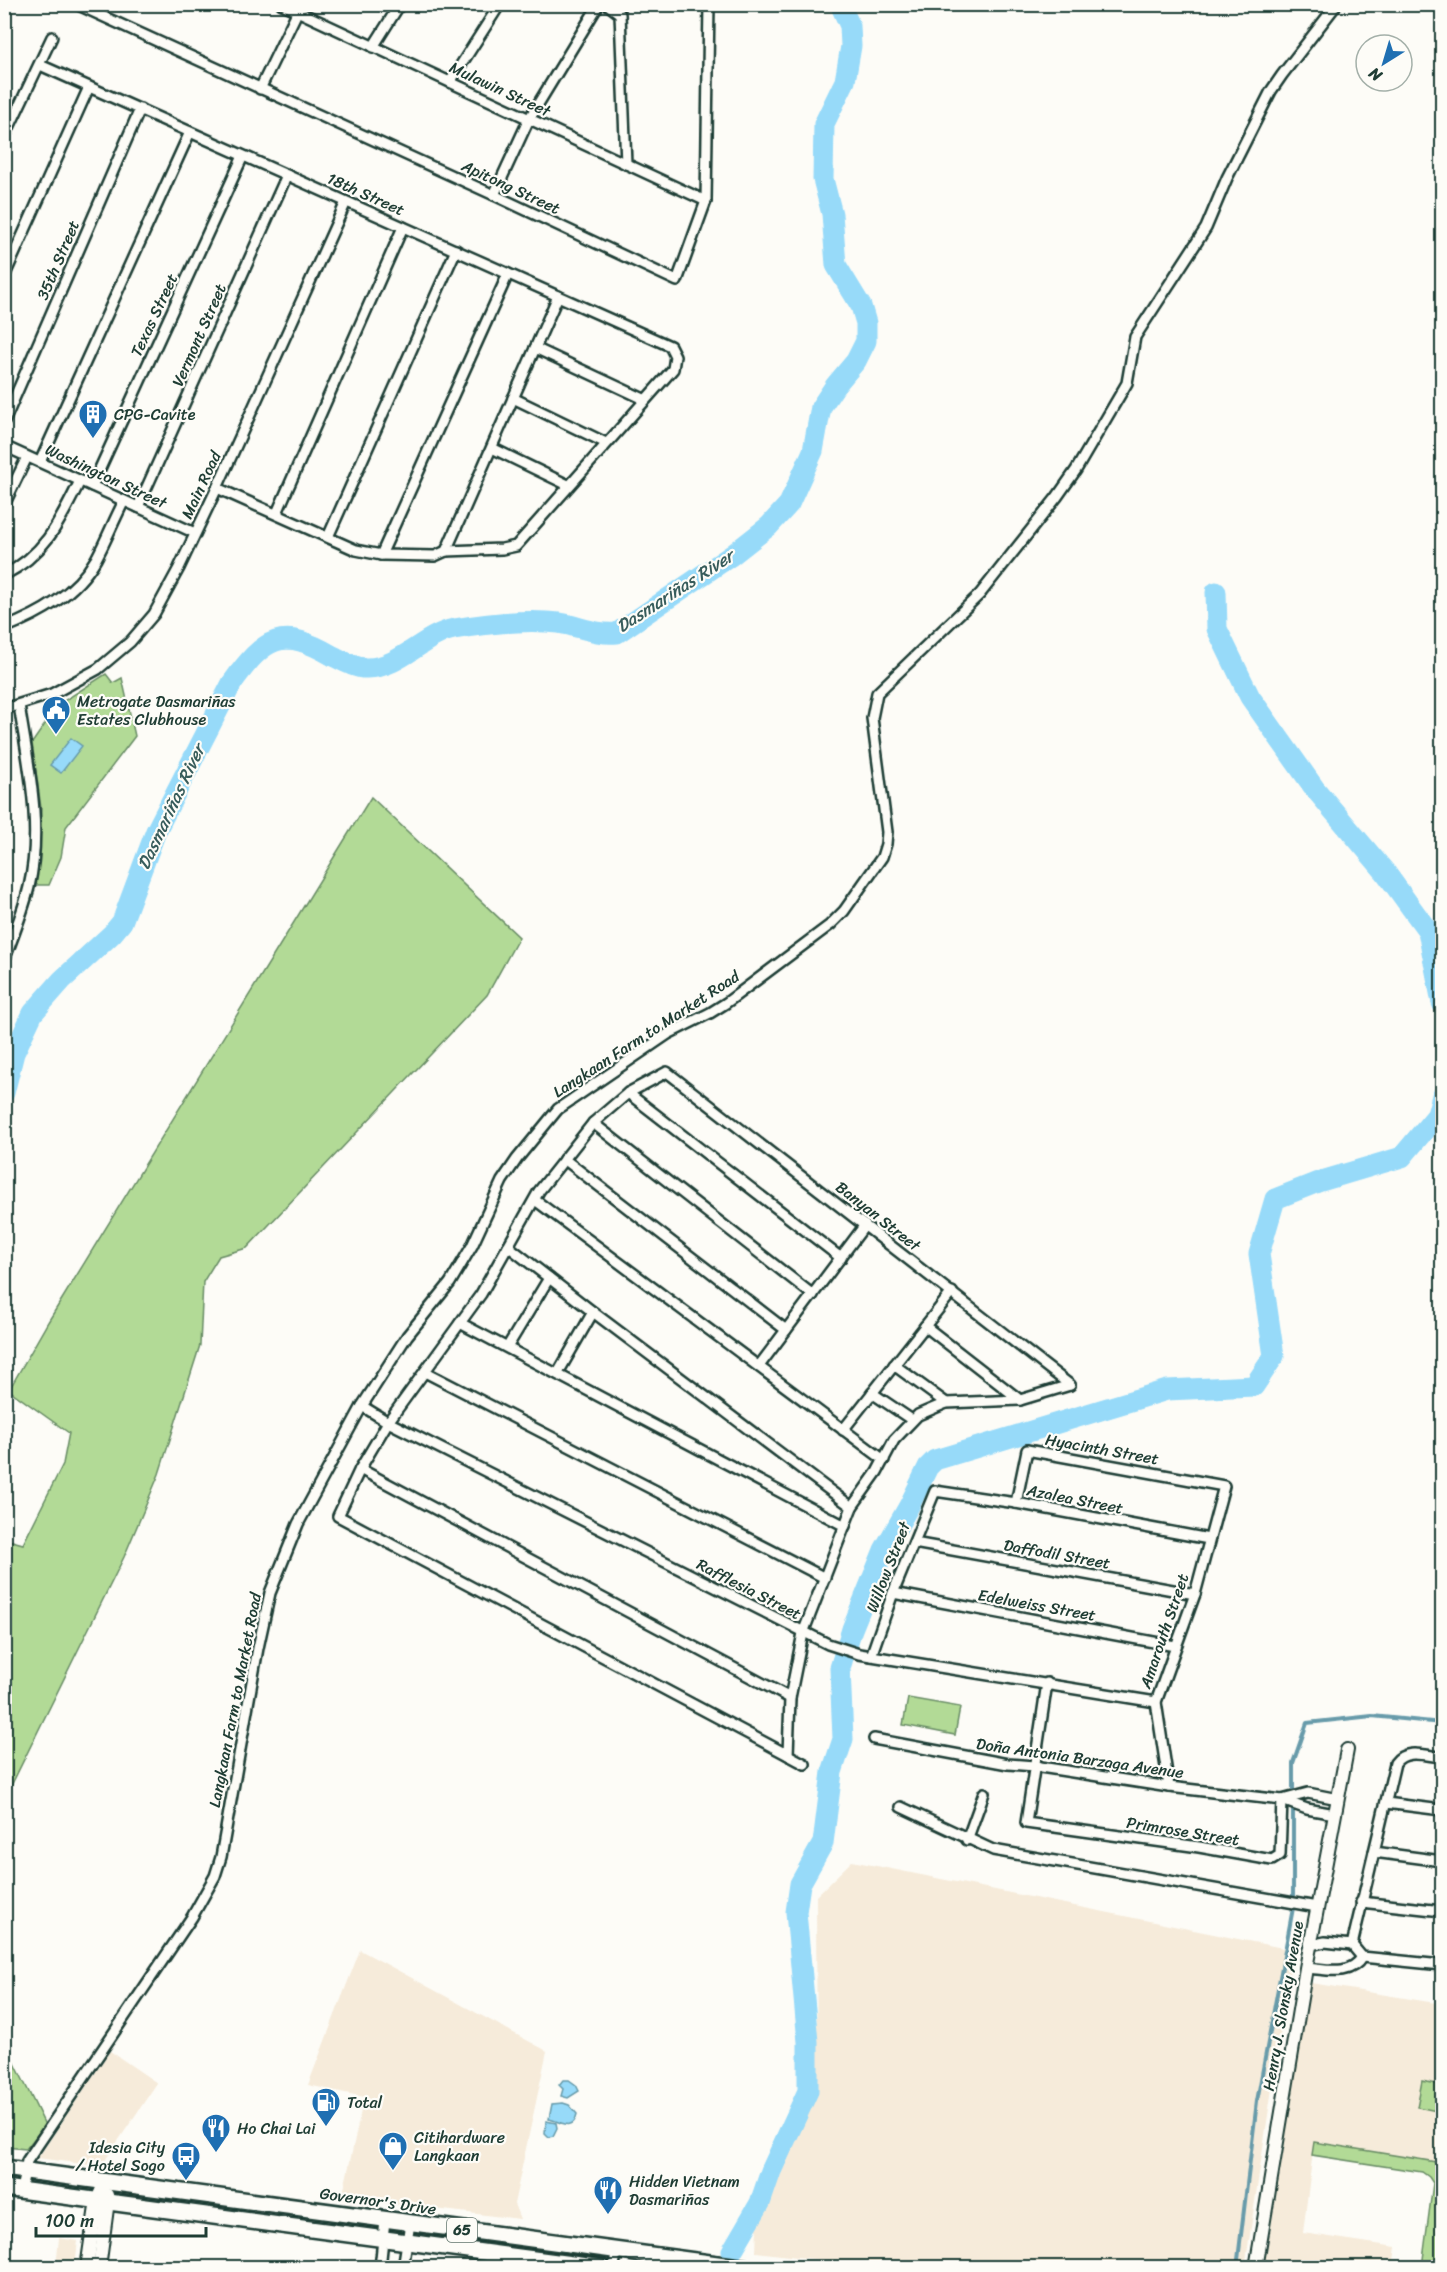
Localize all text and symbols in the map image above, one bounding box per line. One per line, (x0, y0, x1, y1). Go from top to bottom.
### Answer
north arrow (1354, 33, 1414, 93)
street label: Mulawin Street (444, 53, 556, 125)
text: N (1361, 59, 1389, 90)
street label: Apitong Street (456, 151, 565, 223)
street label: 18th Street (322, 164, 410, 224)
street label: 35th Street (28, 215, 88, 305)
street label: Texas Street (122, 268, 186, 362)
street label: Vermont Street (163, 279, 235, 391)
building icon: CPG-Cavite (77, 398, 109, 440)
place label: CPG-Cavite (114, 400, 196, 429)
street label: Washington Street (40, 435, 172, 517)
street label: Main Road (173, 445, 230, 524)
water label: Dasmariñas River (610, 539, 743, 641)
place label: Metrogate Dasmariñas Estates Clubhouse (77, 687, 236, 734)
public building icon: Metrogate Dasmariñas Estates Clubhouse (40, 694, 72, 736)
water label: Dasmariñas River (128, 736, 216, 875)
street label: Langkaan Farm to Market Road (547, 962, 747, 1106)
street label: Banyan Street (829, 1173, 928, 1259)
street label: Hyacinth Street (1043, 1425, 1161, 1473)
street label: Azalea Street (1023, 1475, 1126, 1523)
street label: Willow Street (857, 1517, 919, 1617)
street label: Daffodil Street (1001, 1530, 1113, 1578)
street label: Rafflesia Street (691, 1550, 807, 1628)
street label: Amarouth Street (1130, 1569, 1197, 1693)
street label: Edelweiss Street (976, 1580, 1098, 1630)
street label: Langkaan Farm to Market Road (200, 1589, 270, 1810)
street label: Doña Antonia Barzaga Avenue (974, 1729, 1186, 1787)
street label: Primrose Street (1124, 1808, 1242, 1854)
street label: Henry J. Slonsky Avenue (1254, 1918, 1312, 2093)
fuel station icon: Total (310, 2086, 342, 2128)
place label: Total (347, 2088, 383, 2117)
restaurant icon: Ho Chai Lai (200, 2112, 232, 2154)
place label: Ho Chai Lai (237, 2114, 316, 2143)
place label: Citihardware Langkaan (414, 2123, 505, 2170)
shop icon: Citihardware Langkaan (377, 2130, 409, 2172)
place label: Idesia City / Hotel Sogo (75, 2133, 166, 2180)
bus stop icon: Idesia City / Hotel Sogo (170, 2140, 202, 2182)
place label: Hidden Vietnam Dasmariñas (629, 2167, 740, 2214)
restaurant icon: Hidden Vietnam Dasmariñas (592, 2174, 624, 2216)
street label: Governor's Drive (318, 2178, 438, 2224)
scale bar (36, 2200, 206, 2238)
text: 100 m (45, 2205, 94, 2237)
road number: 65 (447, 2218, 477, 2242)

